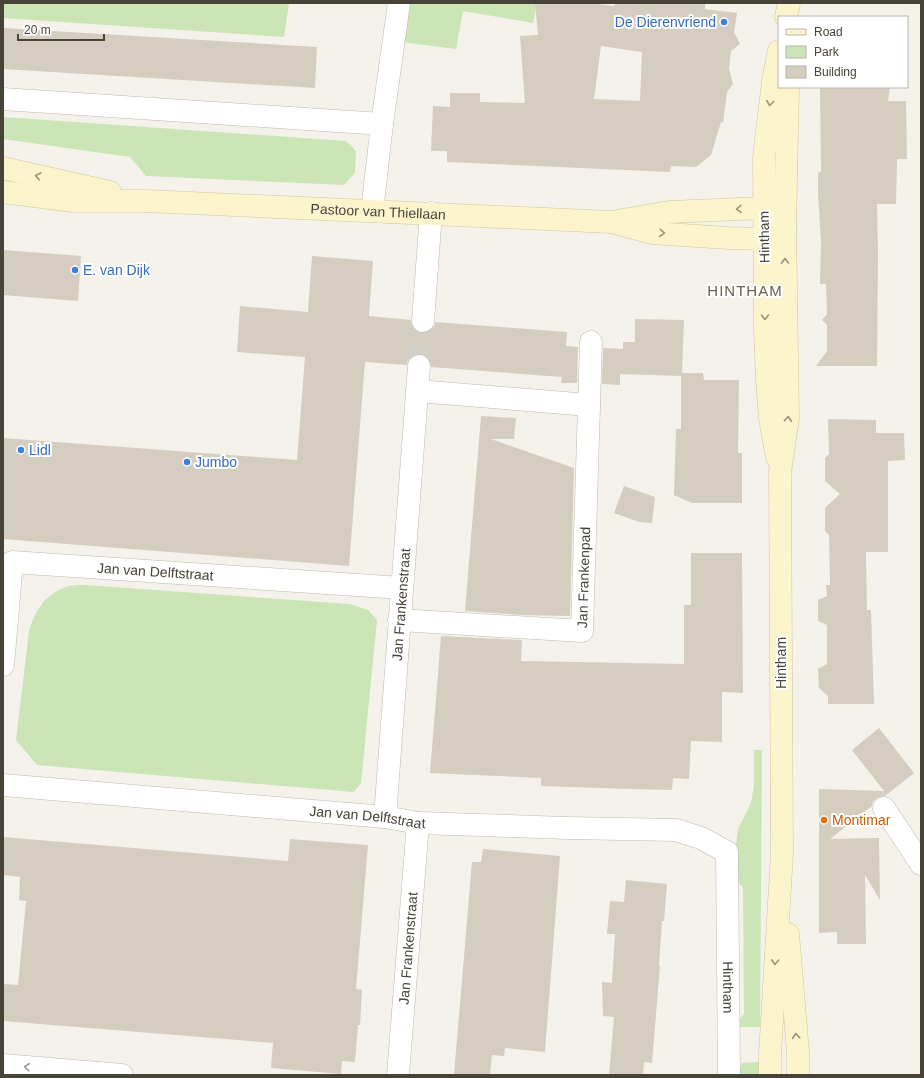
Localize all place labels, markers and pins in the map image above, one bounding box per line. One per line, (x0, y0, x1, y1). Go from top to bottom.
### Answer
place label: De Dierenvriend (615, 14, 716, 30)
marker: De Dierenvriend (719, 17, 729, 27)
place label: E. van Dijk (83, 262, 151, 278)
marker: E. van Dijk (70, 265, 80, 275)
place label: Lidl (29, 442, 51, 458)
marker: Lidl (16, 445, 26, 455)
place label: Jumbo (195, 454, 237, 470)
marker: Jumbo (182, 457, 192, 467)
place label: Montimar (832, 812, 891, 828)
marker: Montimar (819, 815, 829, 825)

